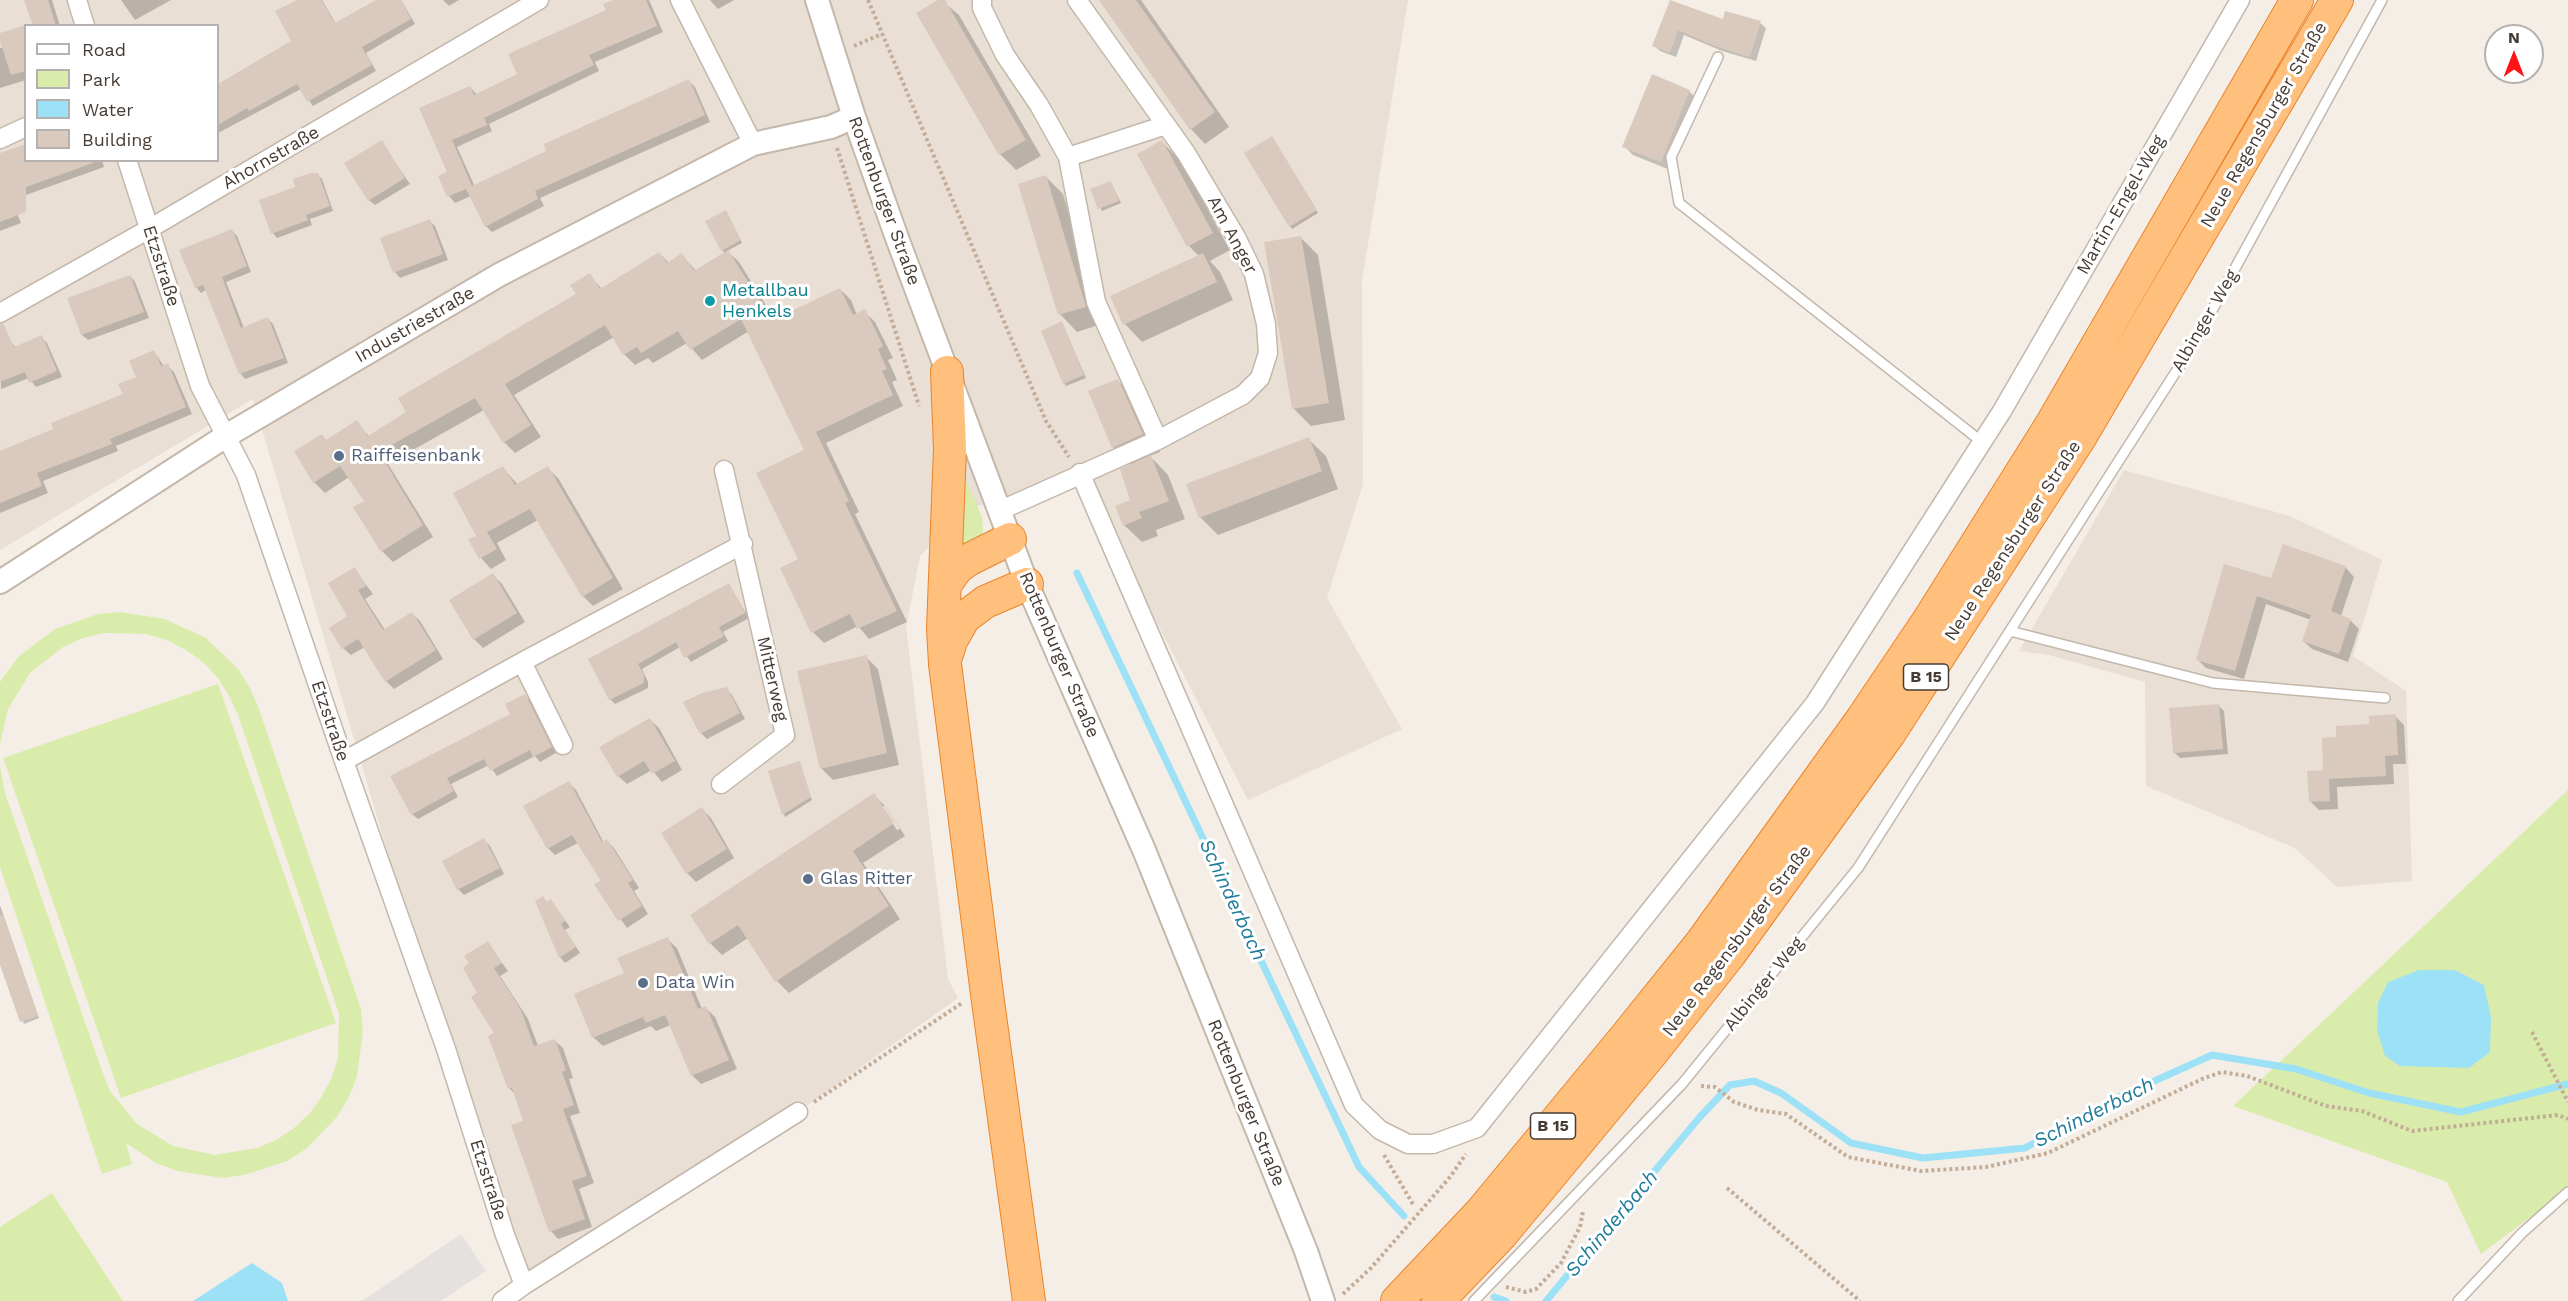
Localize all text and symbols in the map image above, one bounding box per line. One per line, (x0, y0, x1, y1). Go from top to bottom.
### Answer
street label: Neue Regensburger Straße (2196, 18, 2332, 232)
legend (24, 24, 219, 162)
north arrow (2484, 24, 2544, 84)
text: N (2508, 28, 2520, 47)
text: Road (82, 39, 126, 60)
text: Park (82, 69, 121, 90)
text: Water (82, 99, 134, 120)
street label: Rottenburger Straße (843, 114, 925, 288)
street label: Ahornstraße (219, 122, 323, 194)
text: Building (82, 129, 152, 150)
street label: Martin-Engel-Weg (2072, 131, 2170, 279)
street label: Am Anger (1202, 192, 1262, 278)
street label: Etzstraße (138, 223, 184, 309)
street label: Albinger Weg (2167, 266, 2243, 376)
place label: Metallbau Henkels (722, 280, 809, 322)
street label: Industriestraße (352, 282, 478, 368)
marker: Metallbau Henkels (703, 294, 717, 308)
street label: Neue Regensburger Straße (1940, 437, 2086, 645)
place label: Raiffeisenbank (351, 445, 481, 467)
marker: Raiffeisenbank (332, 449, 346, 463)
street label: Rottenburger Straße (1014, 569, 1104, 741)
street label: Mitterweg (752, 634, 792, 724)
road number: B 15 (1904, 664, 1948, 690)
street label: Etzstraße (306, 678, 354, 764)
water label: Schinderbach (1193, 835, 1271, 965)
street label: Neue Regensburger Straße (1658, 841, 1816, 1041)
place label: Glas Ritter (820, 868, 913, 890)
marker: Glas Ritter (801, 872, 815, 886)
street label: Albinger Weg (1720, 933, 1808, 1035)
place label: Data Win (655, 972, 735, 994)
marker: Data Win (636, 976, 650, 990)
street label: Rottenburger Straße (1203, 1016, 1289, 1190)
water label: Schinderbach (2030, 1072, 2158, 1154)
road number: B 15 (1530, 1113, 1576, 1139)
street label: Etzstraße (465, 1137, 511, 1223)
water label: Schinderbach (1561, 1166, 1663, 1282)

